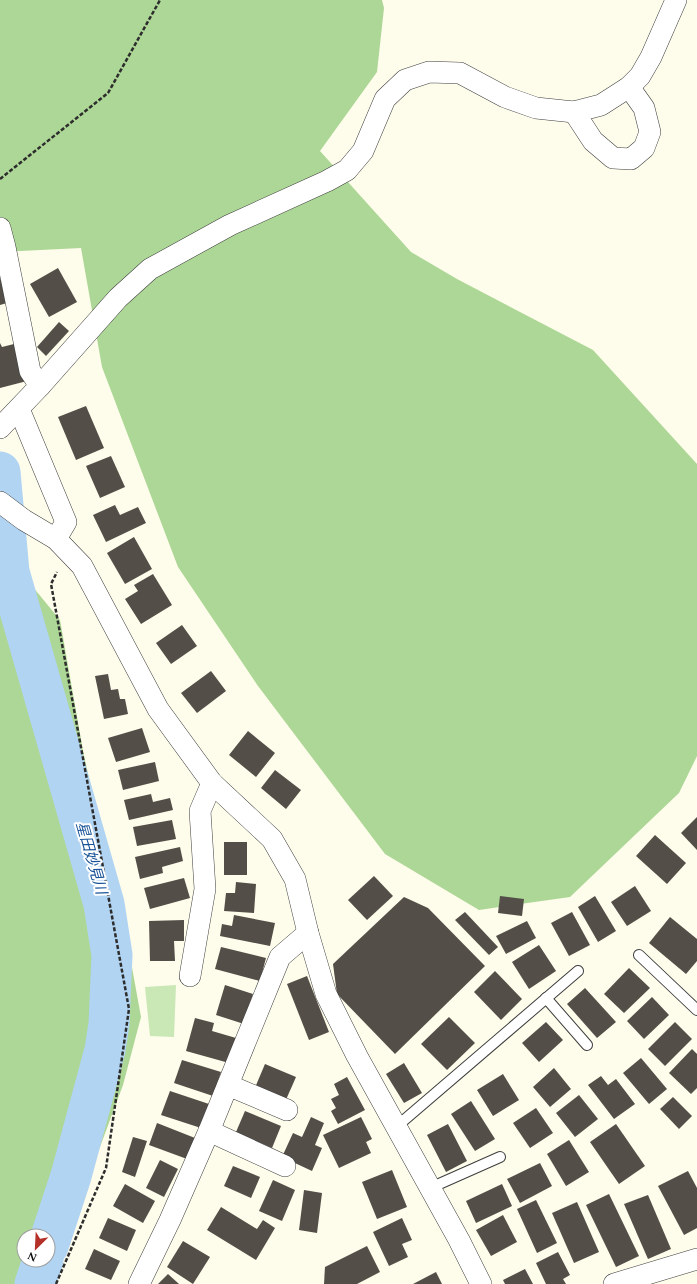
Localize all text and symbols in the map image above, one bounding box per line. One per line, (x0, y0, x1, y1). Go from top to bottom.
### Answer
water label: 星田妙見川 (70, 819, 113, 899)
north arrow (16, 1228, 56, 1268)
text: N (25, 1247, 40, 1266)

